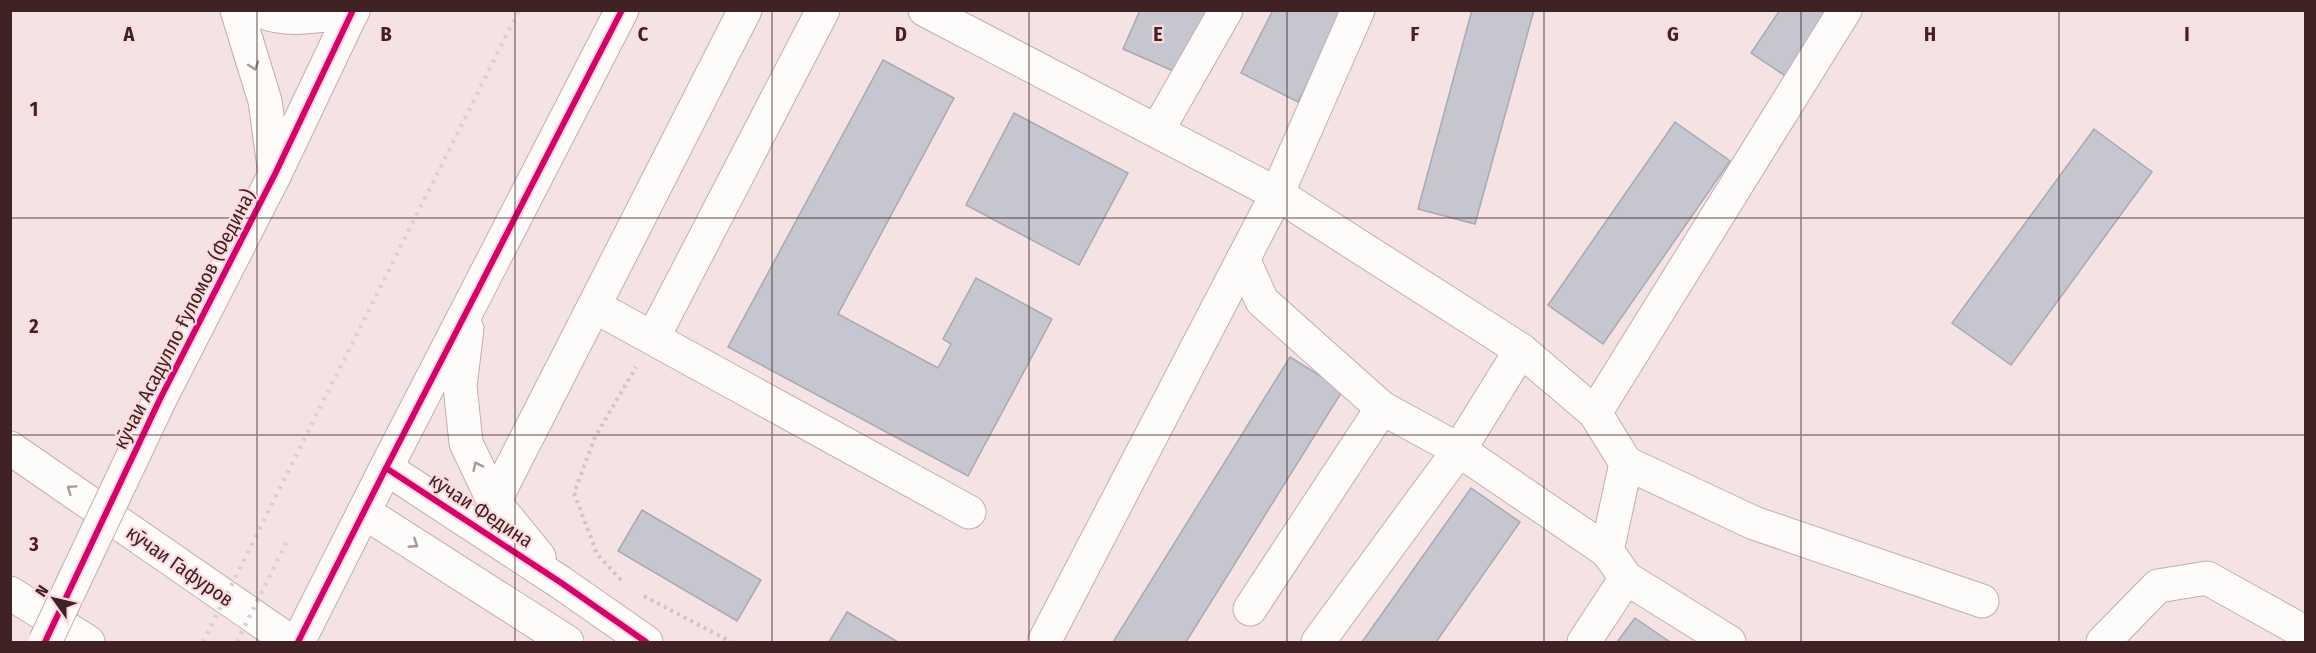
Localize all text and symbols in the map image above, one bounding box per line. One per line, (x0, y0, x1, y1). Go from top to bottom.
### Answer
text: A (123, 22, 136, 46)
text: B (380, 22, 392, 46)
text: C (638, 22, 649, 46)
text: D (895, 22, 907, 46)
text: E (1153, 22, 1163, 46)
text: F (1411, 22, 1420, 46)
text: G (1667, 22, 1679, 46)
text: H (1924, 22, 1936, 46)
text: I (2184, 22, 2190, 46)
one-way arrow (247, 60, 259, 71)
text: 1 (30, 97, 38, 121)
street label: кӯчаи Асадулло Ғуломов (Федина) (108, 185, 260, 453)
text: 2 (28, 314, 39, 338)
one-way arrow (473, 462, 485, 473)
street label: кӯчаи Федина (425, 467, 537, 553)
one-way arrow (66, 485, 77, 496)
street label: кӯчаи Гафуров (122, 520, 238, 612)
text: 3 (28, 532, 39, 556)
one-way arrow (407, 537, 418, 548)
north arrow (24, 569, 84, 629)
text: N (31, 582, 53, 600)

